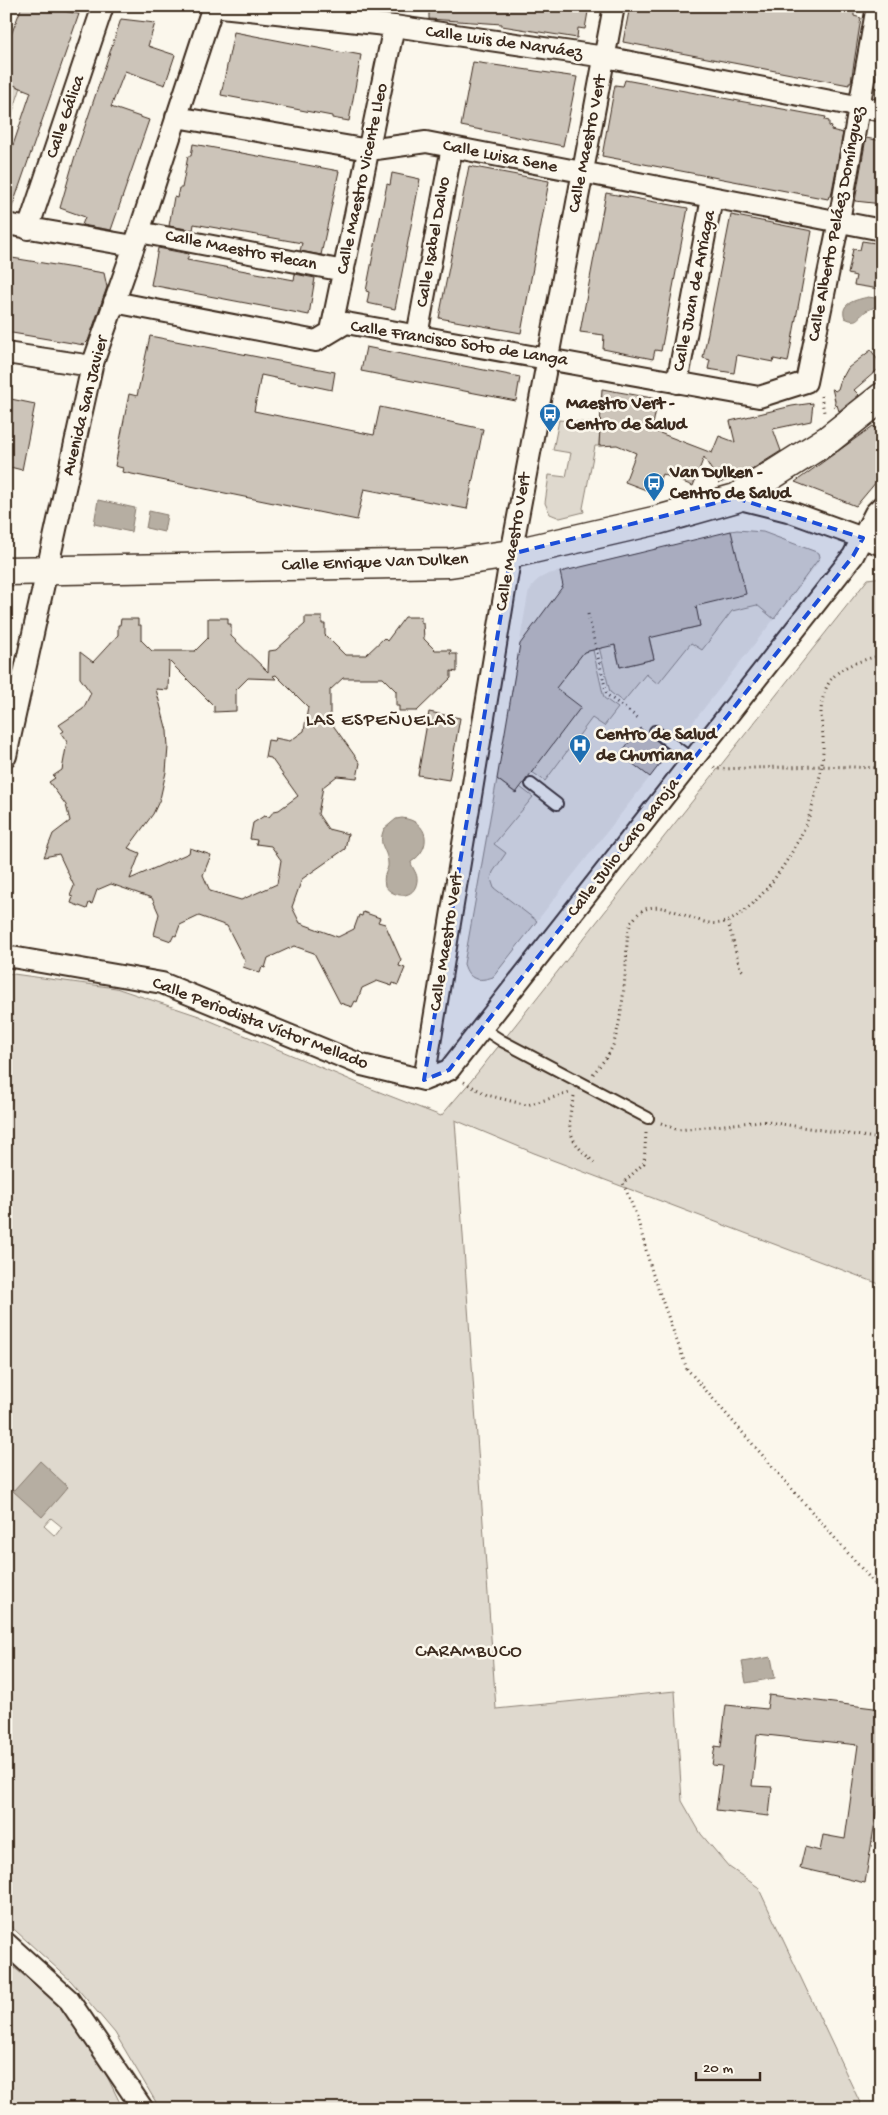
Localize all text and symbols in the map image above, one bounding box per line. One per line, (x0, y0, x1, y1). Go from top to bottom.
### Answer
street label: Calle Luis de Narváez (424, 22, 585, 65)
street label: Calle Gálica (42, 72, 90, 161)
street label: Calle Maestro Vert (564, 72, 612, 215)
street label: Calle Maestro Vicente Lleo (332, 81, 394, 277)
street label: Calle Alberto Peláez Domínguez (804, 104, 870, 343)
street label: Calle Luisa Sene (441, 136, 560, 179)
street label: Calle Isabel Dalvo (412, 175, 456, 309)
street label: Calle Juan de Arriaga (669, 208, 721, 373)
street label: Calle Maestro Flecan (163, 226, 319, 276)
street label: Calle Francisco Soto de Langa (349, 316, 570, 372)
street label: Avenida San Javier (58, 332, 114, 478)
place label: Maestro Vert - Centro de Salud (565, 394, 689, 436)
bus stop icon: Maestro Vert - Centro de Salud (538, 402, 562, 433)
place label: Van Dulken - Centro de Salud (669, 463, 793, 505)
street label: Calle Maestro Vert (492, 470, 537, 613)
bus stop icon: Van Dulken - Centro de Salud (642, 471, 666, 502)
street label: Calle Enrique Van Dulken (281, 549, 469, 577)
district label: LAS ESPEÑUELAS (306, 710, 456, 733)
place label: Centro de Salud de Churriana (595, 725, 719, 767)
hospital icon: Centro de Salud de Churriana (568, 733, 592, 764)
street label: Calle Julio Caro Baroja (563, 774, 685, 922)
street label: Calle Maestro Vert (426, 870, 469, 1013)
street label: Calle Periodista Víctor Mellado (149, 973, 371, 1075)
district label: CARAMBUCO (415, 1641, 523, 1664)
scale bar (696, 2050, 759, 2082)
text: 20 m (703, 2060, 733, 2078)

